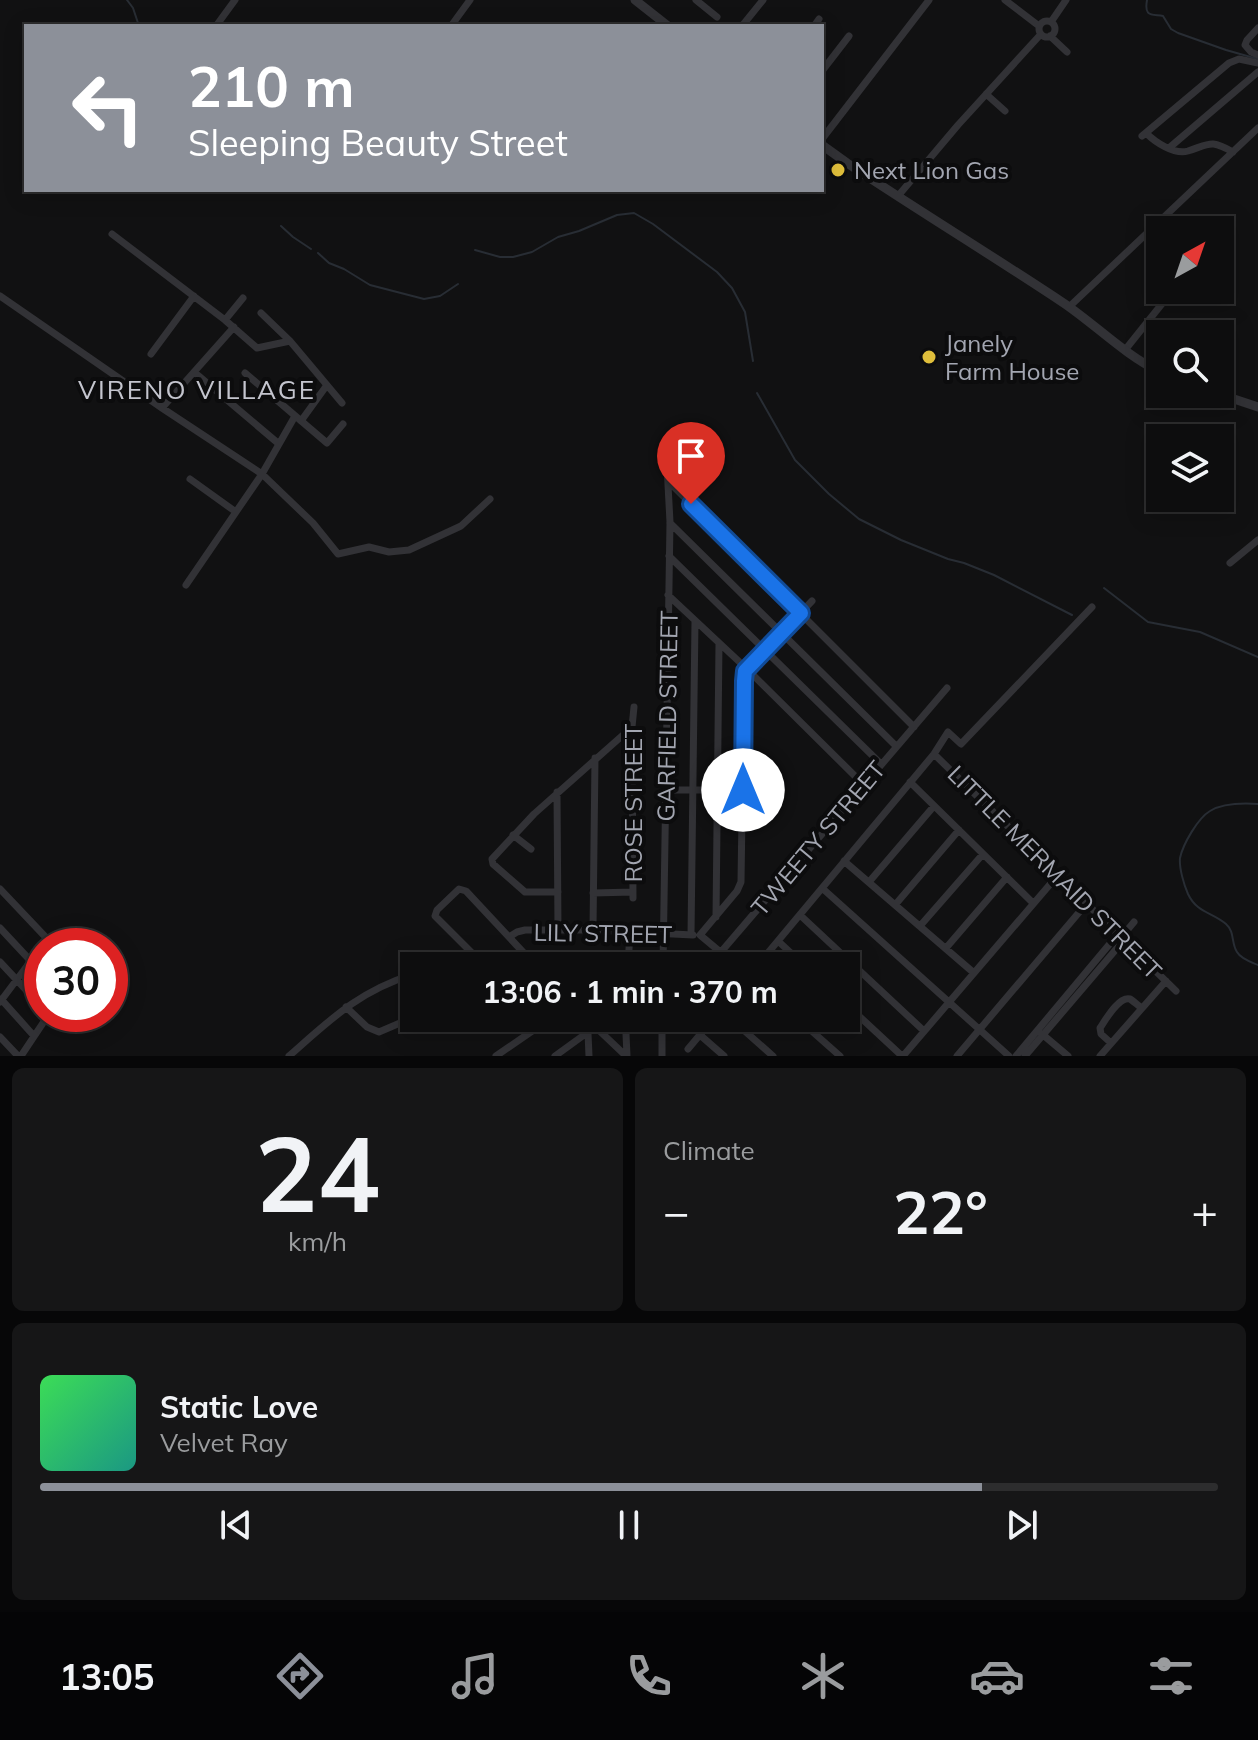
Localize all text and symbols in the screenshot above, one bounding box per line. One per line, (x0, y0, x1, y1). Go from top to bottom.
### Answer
text: 210 m (188, 51, 355, 121)
icon: left (56, 56, 160, 160)
text: Sleeping Beauty Street (188, 120, 568, 165)
place label: Next Lion Gas (854, 155, 1009, 185)
marker: Next Lion Gas (829, 161, 847, 179)
north arrow (1146, 216, 1234, 304)
map controls (1146, 216, 1234, 512)
button: search (1146, 320, 1234, 408)
place label: Janely Farm House (945, 328, 1079, 386)
marker: Janely Farm House (920, 348, 938, 366)
district label: VIRENO VILLAGE (78, 373, 316, 406)
pin (657, 422, 725, 504)
button: layers (1146, 424, 1234, 512)
icon: arrive (669, 434, 713, 478)
street label: GARFIELD STREET (650, 610, 684, 822)
street label: ROSE STREET (618, 723, 648, 882)
position arrow (701, 748, 785, 832)
street label: TWEETY STREET (744, 754, 892, 922)
street label: LITTLE MERMAID STREET (942, 759, 1169, 986)
street label: LILY STREET (533, 917, 673, 949)
speed limit sign: 30 (24, 928, 128, 1032)
text: 13:06 · 1 min · 370 m (482, 973, 778, 1011)
text: 24 (255, 1107, 380, 1238)
text: Climate (663, 1134, 755, 1167)
text: 22° (893, 1174, 988, 1249)
text: − (663, 1184, 689, 1239)
text: + (1192, 1184, 1218, 1239)
text: km/h (288, 1225, 347, 1258)
text: Static Love (160, 1388, 318, 1426)
text: Velvet Ray (160, 1426, 288, 1459)
icon: previous (214, 1503, 258, 1547)
icon: pause (607, 1503, 651, 1547)
icon: next (1000, 1503, 1044, 1547)
icon: directions (272, 1648, 328, 1704)
icon: music (447, 1648, 503, 1704)
icon: phone (621, 1648, 677, 1704)
icon: climate (795, 1648, 851, 1704)
icon: car (969, 1648, 1025, 1704)
icon: filters (1143, 1648, 1199, 1704)
text: 13:05 (59, 1654, 154, 1699)

